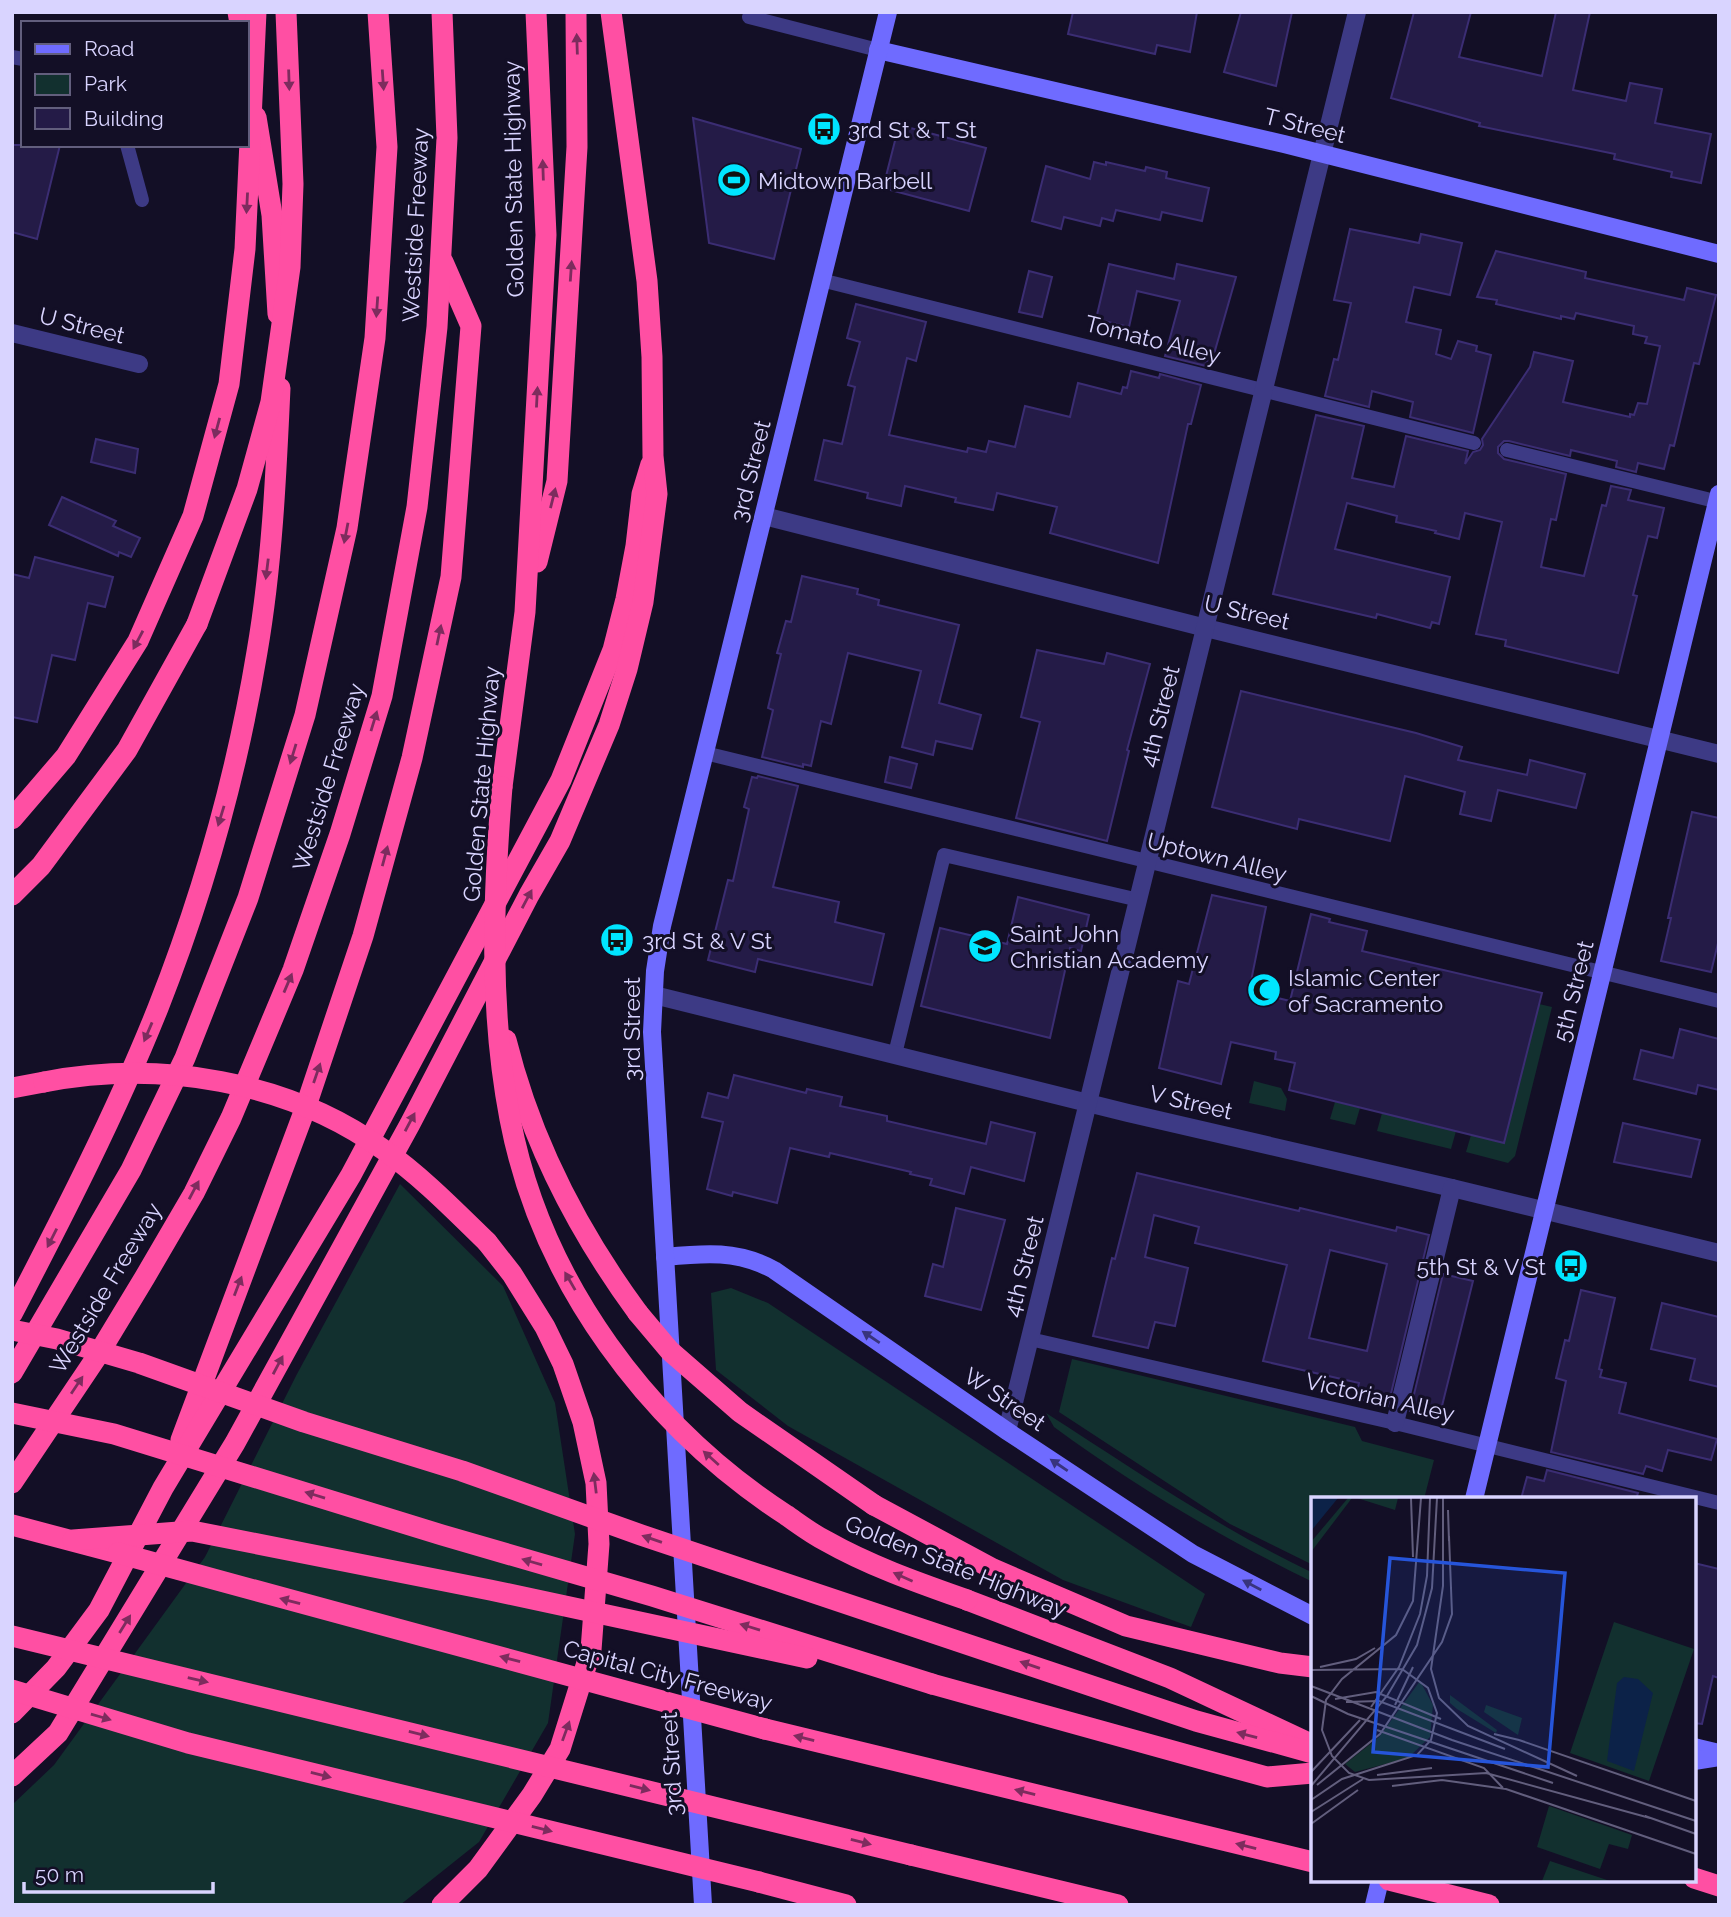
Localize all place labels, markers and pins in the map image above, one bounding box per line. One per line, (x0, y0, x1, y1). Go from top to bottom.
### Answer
bus stop icon: 3rd St & T St (805, 110, 843, 148)
place label: 3rd St & T St (848, 116, 977, 143)
sports icon: Midtown Barbell (715, 161, 753, 199)
place label: Midtown Barbell (758, 167, 933, 194)
place label: Saint John Christian Academy (1010, 920, 1209, 973)
bus stop icon: 3rd St & V St (598, 921, 636, 959)
place label: 3rd St & V St (642, 927, 772, 954)
school or university icon: Saint John Christian Academy (966, 927, 1004, 965)
place label: Islamic Center of Sacramento (1288, 964, 1443, 1017)
mosque icon: Islamic Center of Sacramento (1245, 971, 1283, 1009)
bus stop icon: 5th St & V St (1552, 1247, 1590, 1285)
place label: 5th St & V St (1417, 1253, 1546, 1280)

